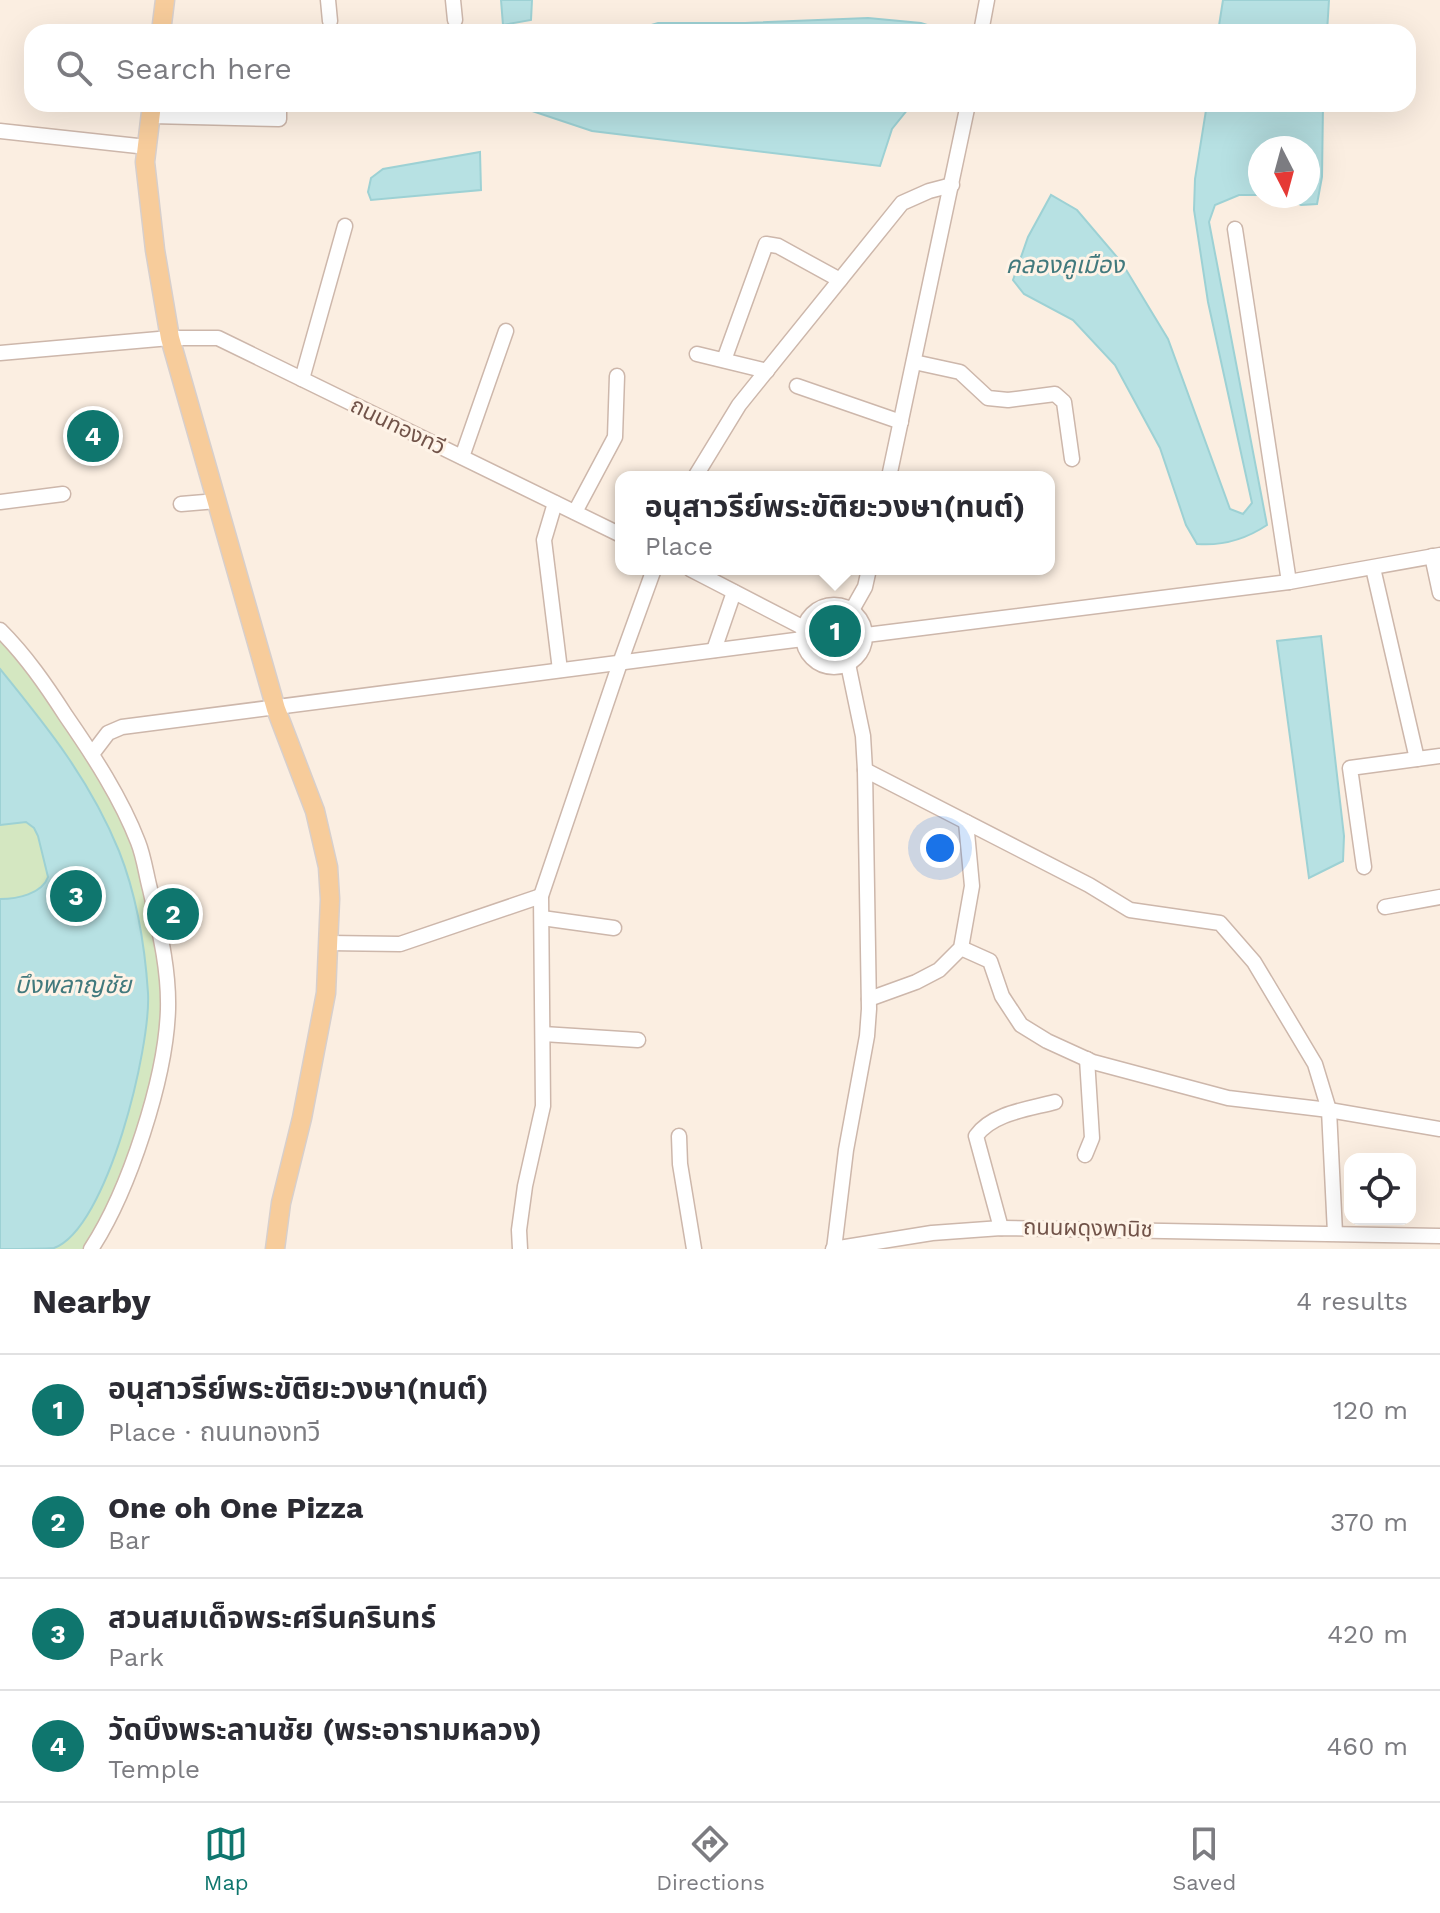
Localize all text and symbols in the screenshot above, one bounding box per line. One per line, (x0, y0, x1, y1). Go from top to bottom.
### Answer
search box (24, 24, 1416, 112)
icon: search (52, 46, 96, 90)
text: Search here (116, 51, 292, 86)
north arrow (1248, 136, 1320, 208)
water label: คลองคูเมือง (1006, 251, 1125, 280)
street label: ถนนทองทวี (347, 392, 449, 460)
pin: 4 (67, 406, 119, 466)
popup (615, 471, 1055, 575)
text: อนุสาวรีย์พระขัติยะวงษา(ทนต์) (645, 489, 1025, 524)
text: Place (645, 531, 713, 561)
pin: 1 (809, 601, 861, 661)
your location (920, 828, 960, 868)
pin: 3 (50, 866, 102, 926)
pin: 2 (147, 884, 199, 944)
water label: บึงพลาญชัย (15, 971, 133, 999)
map controls (1344, 1153, 1416, 1225)
button: locate (1344, 1153, 1416, 1225)
street label: ถนนผดุงพานิช (1023, 1214, 1153, 1243)
text: Nearby (32, 1281, 151, 1321)
text: 4 results (1296, 1286, 1408, 1316)
text: อนุสาวรีย์พระขัติยะวงษา(ทนต์) (108, 1371, 488, 1406)
text: 1 (52, 1395, 64, 1425)
text: 120 m (1333, 1395, 1408, 1425)
text: Place · ถนนทองทวี (108, 1417, 321, 1447)
text: One oh One Pizza (108, 1490, 363, 1525)
text: 2 (50, 1507, 66, 1537)
text: 370 m (1330, 1507, 1408, 1537)
text: Bar (108, 1525, 150, 1555)
text: สวนสมเด็จพระศรีนครินทร์ (108, 1600, 436, 1635)
text: 3 (50, 1619, 66, 1649)
text: 420 m (1327, 1619, 1408, 1649)
text: Park (108, 1642, 164, 1672)
text: วัดบึงพระลานชัย (พระอารามหลวง) (108, 1712, 542, 1747)
text: 4 (50, 1731, 66, 1761)
text: 460 m (1326, 1731, 1408, 1761)
text: Temple (108, 1754, 200, 1784)
tab: Map (204, 1822, 249, 1895)
tab: Directions (656, 1822, 765, 1895)
tab: Saved (1172, 1822, 1236, 1895)

